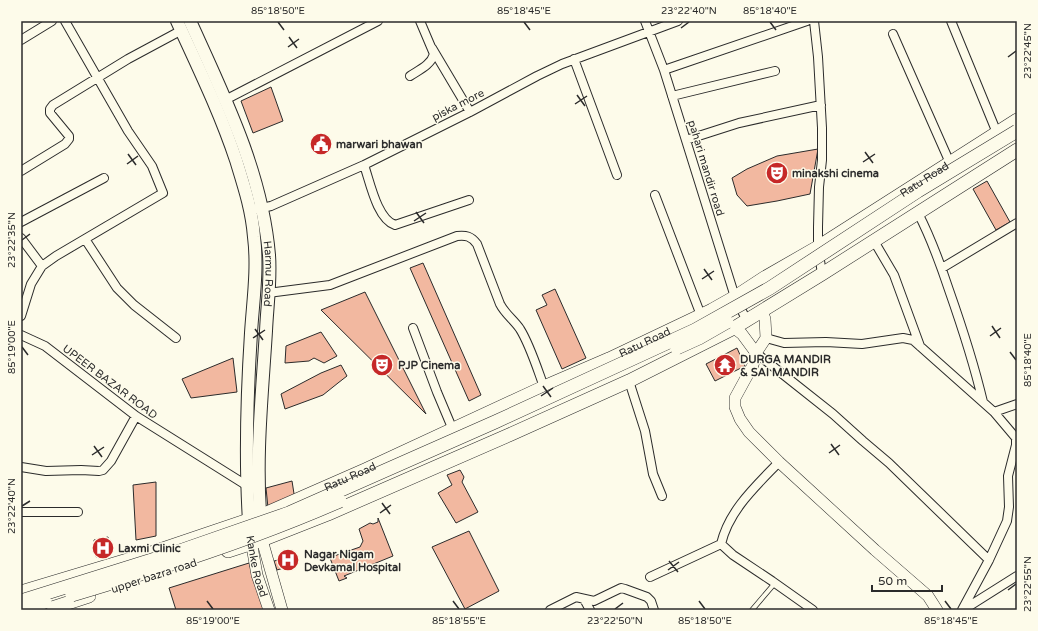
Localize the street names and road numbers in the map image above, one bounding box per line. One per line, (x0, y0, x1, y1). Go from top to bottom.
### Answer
street label: piska more (430, 86, 486, 124)
street label: pahari mandir road (685, 119, 727, 217)
street label: Ratu Road (897, 159, 951, 200)
street label: Harmu Road (261, 240, 276, 307)
street label: Ratu Road (617, 324, 672, 360)
street label: UPEER BAZAR ROAD (60, 342, 160, 422)
street label: Ratu Road (322, 459, 378, 494)
street label: Kanke Road (244, 534, 271, 599)
street label: upper bazra road (109, 556, 199, 596)

